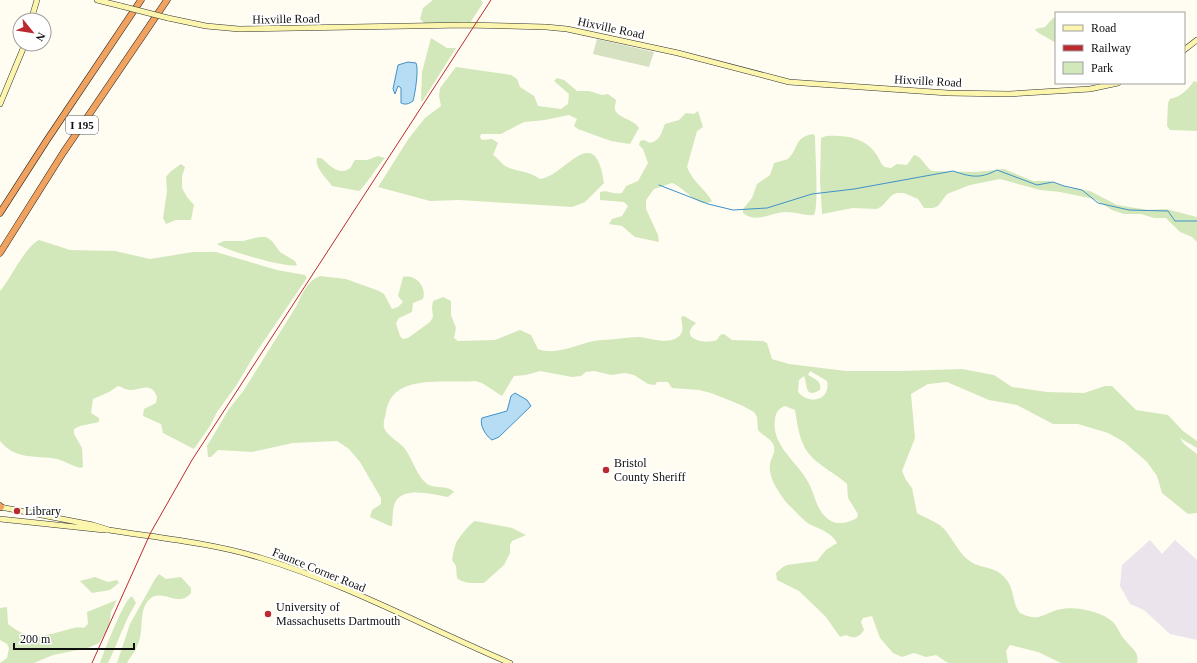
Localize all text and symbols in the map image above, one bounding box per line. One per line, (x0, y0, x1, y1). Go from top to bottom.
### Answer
street label: Hixville Road (252, 11, 320, 27)
north arrow (12, 12, 52, 52)
legend (1055, 12, 1185, 84)
street label: Hixville Road (576, 14, 646, 42)
text: Road (1091, 21, 1116, 35)
text: N (33, 31, 48, 43)
text: Railway (1091, 41, 1131, 55)
text: Park (1091, 61, 1113, 75)
street label: Hixville Road (894, 72, 962, 90)
road number: I 195 (66, 116, 98, 134)
place label: Bristol County Sheriff (614, 456, 685, 484)
marker: Bristol County Sheriff (601, 465, 611, 475)
place label: Library (25, 504, 61, 518)
marker: Library (12, 506, 22, 516)
street label: Faunce Corner Road (270, 545, 368, 595)
place label: University of Massachusetts Dartmouth (276, 600, 400, 628)
marker: University of Massachusetts Dartmouth (263, 609, 273, 619)
scale bar (14, 625, 134, 651)
text: 200 m (20, 632, 51, 646)

